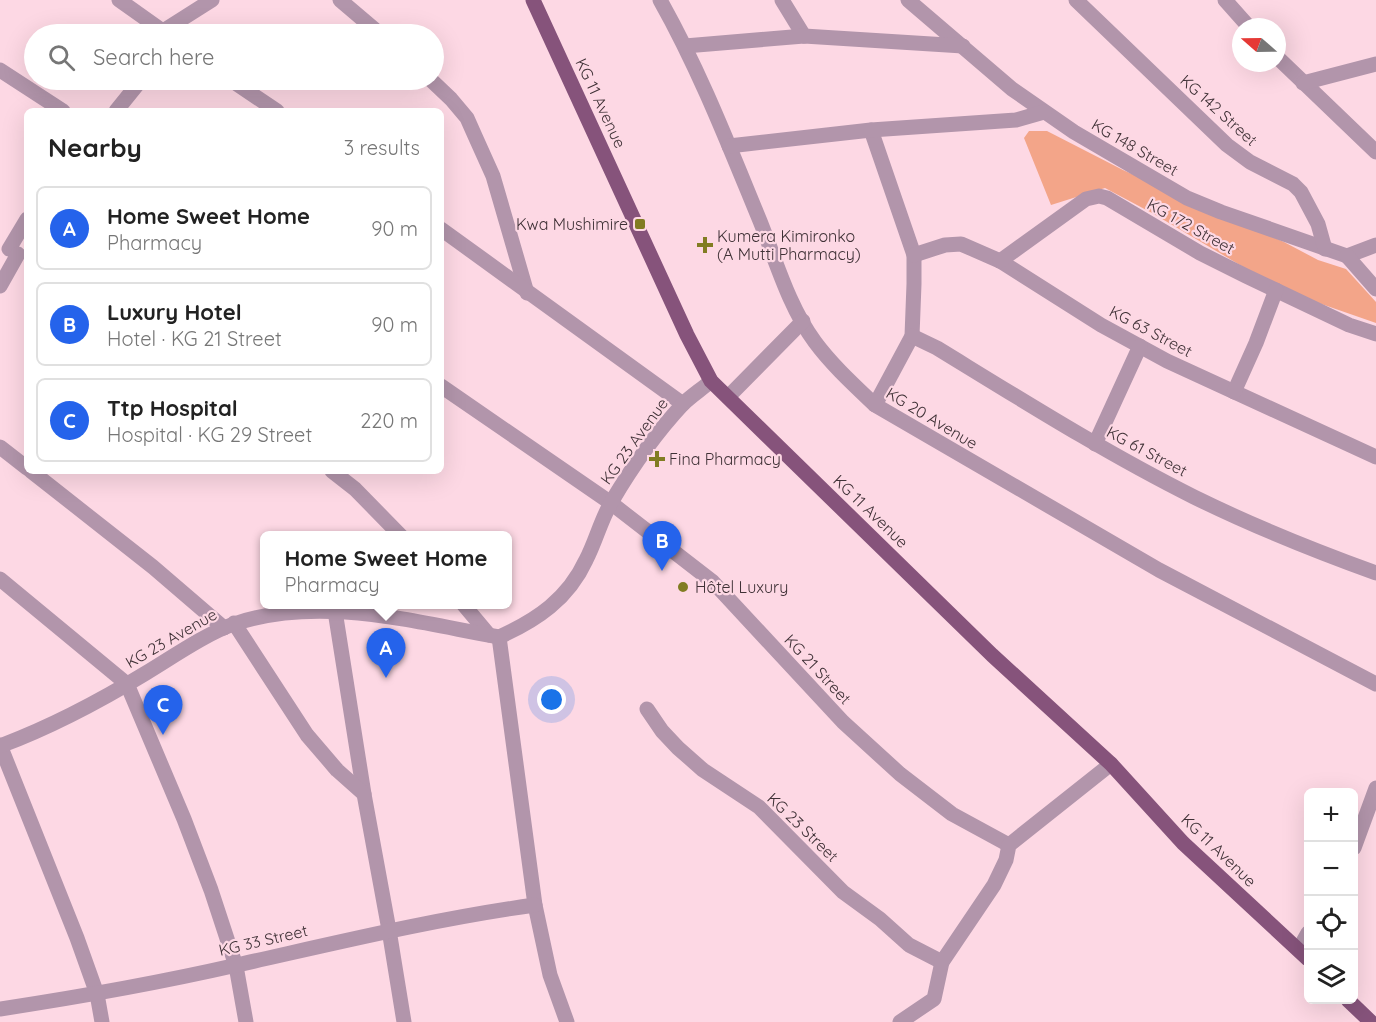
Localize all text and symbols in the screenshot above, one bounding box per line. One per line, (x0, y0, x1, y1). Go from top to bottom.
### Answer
north arrow (1232, 18, 1286, 72)
search box (24, 24, 444, 90)
icon: search (45, 41, 78, 74)
text: Search here (93, 43, 214, 71)
street label: KG 11 Avenue (571, 55, 631, 151)
street label: KG 142 Street (1176, 70, 1262, 150)
street label: KG 148 Street (1088, 114, 1182, 180)
text: Nearby (48, 131, 142, 164)
text: 3 results (344, 135, 420, 160)
street label: KG 172 Street (1144, 194, 1238, 258)
text: Home Sweet Home (107, 202, 310, 230)
place label: Kwa Mushimire (516, 214, 628, 234)
text: A (63, 216, 76, 241)
text: 90 m (371, 216, 418, 241)
marker: Kwa Mushimire (633, 217, 647, 231)
place label: Kumera Kimironko (A Mutti Pharmacy) (717, 226, 861, 264)
text: Pharmacy (107, 230, 202, 255)
marker: Kumera Kimironko (A Mutti Pharmacy) (698, 238, 712, 252)
text: Luxury Hotel (107, 298, 242, 326)
street label: KG 63 Street (1106, 301, 1196, 361)
text: B (63, 312, 76, 337)
text: 90 m (371, 312, 418, 337)
text: Hotel · KG 21 Street (107, 326, 282, 351)
street label: KG 20 Avenue (883, 383, 981, 453)
text: Ttp Hospital (107, 394, 238, 422)
street label: KG 23 Avenue (596, 394, 672, 488)
text: C (63, 408, 76, 433)
text: 220 m (360, 408, 418, 433)
street label: KG 61 Street (1103, 421, 1191, 481)
text: Hospital · KG 29 Street (107, 422, 312, 447)
place label: Fina Pharmacy (669, 449, 781, 469)
marker: Fina Pharmacy (650, 452, 664, 466)
street label: KG 11 Avenue (829, 470, 913, 552)
pin: B (642, 522, 682, 571)
popup (260, 531, 512, 609)
text: Home Sweet Home (285, 544, 487, 572)
text: Pharmacy (285, 572, 380, 597)
place label: Hôtel Luxury (695, 577, 788, 597)
marker: Hôtel Luxury (676, 580, 690, 594)
street label: KG 23 Avenue (122, 604, 220, 672)
pin: A (366, 628, 406, 678)
street label: KG 21 Street (780, 630, 856, 708)
your location (537, 685, 566, 714)
pin: C (144, 686, 182, 735)
street label: KG 23 Street (763, 788, 843, 866)
map controls (1304, 788, 1358, 1004)
button: + (1304, 788, 1358, 842)
street label: KG 11 Avenue (1177, 809, 1261, 891)
button: − (1304, 842, 1358, 896)
button: locate (1304, 896, 1358, 950)
street label: KG 33 Street (217, 920, 309, 960)
button: layers (1304, 950, 1358, 1004)

